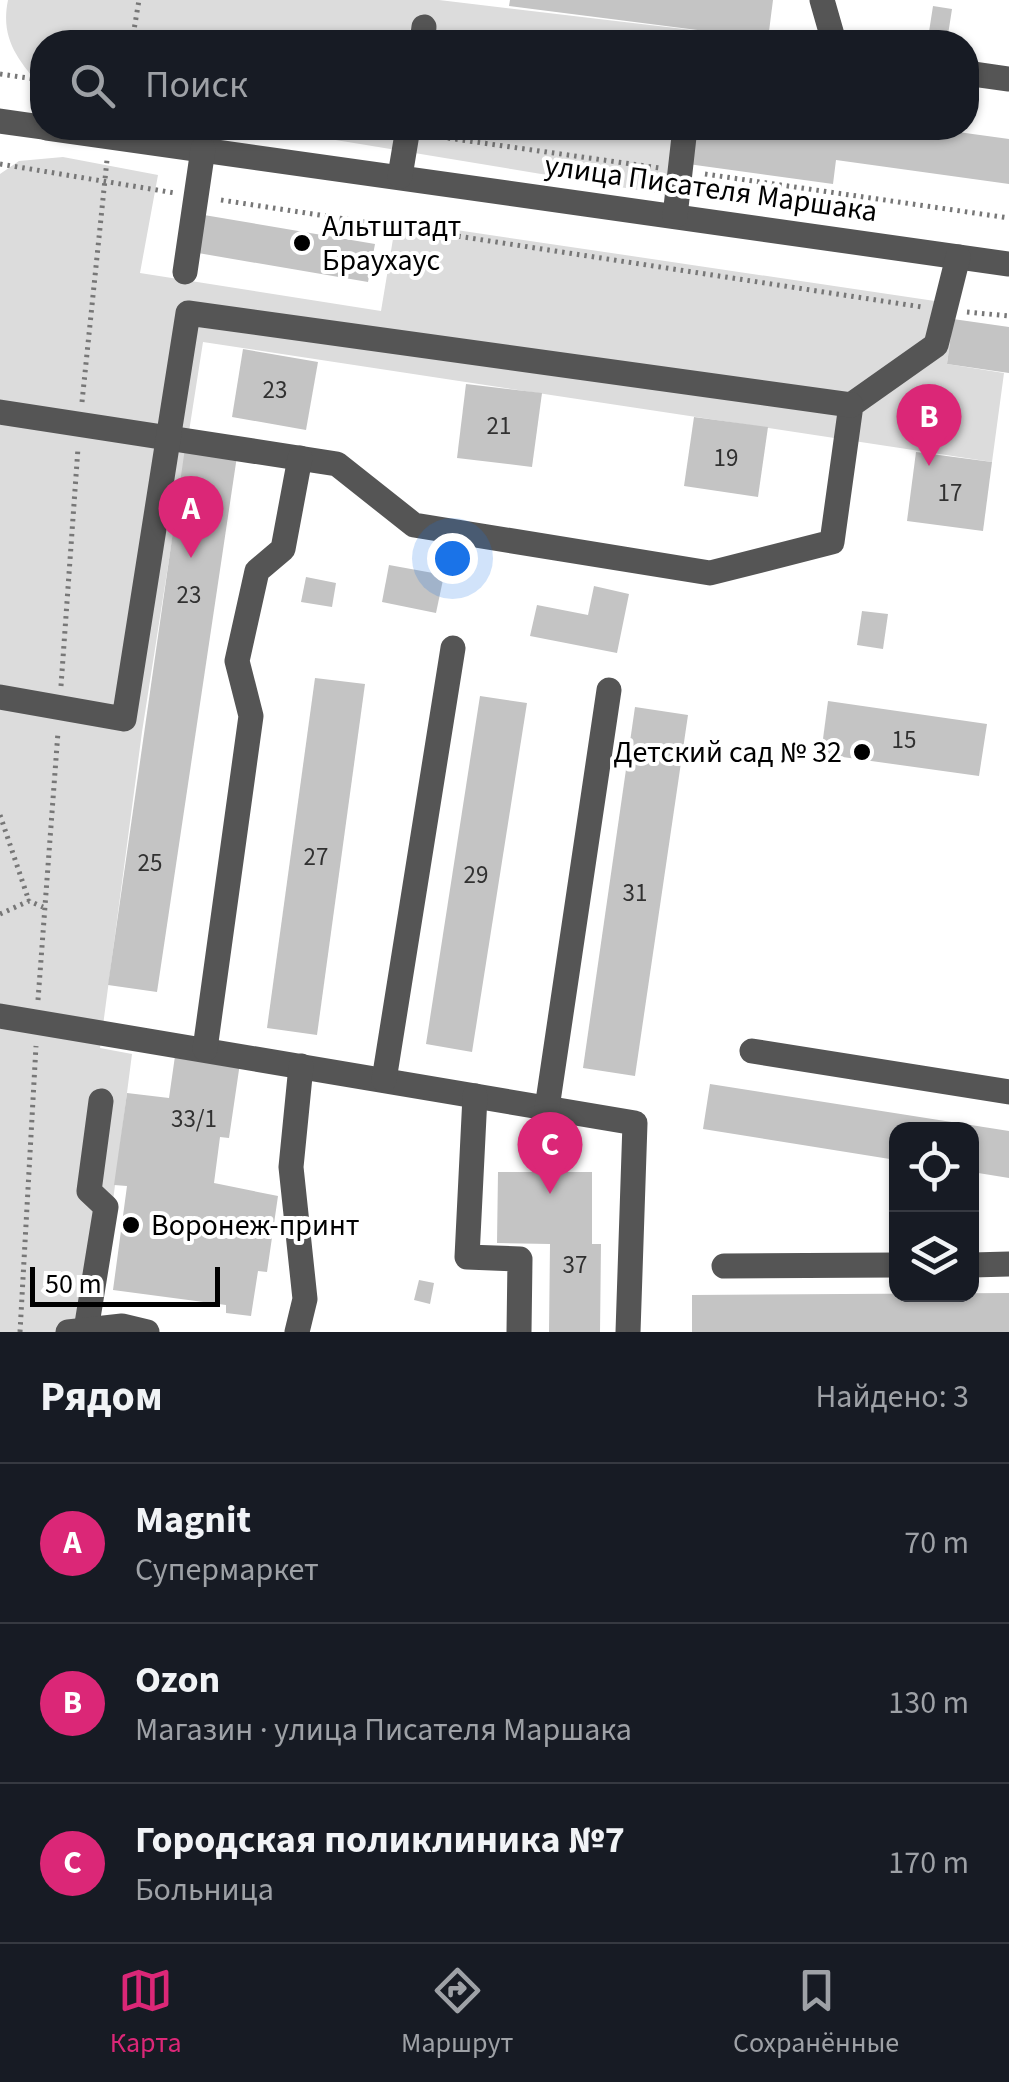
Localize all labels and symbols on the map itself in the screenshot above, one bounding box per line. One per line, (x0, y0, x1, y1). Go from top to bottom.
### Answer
street label: улица Писателя Маршака (542, 144, 880, 233)
place label: Альтштадт Браухаус (322, 205, 462, 282)
marker: Альтштадт Браухаус (291, 232, 313, 254)
house number: 23 (263, 372, 287, 408)
pin: B (896, 384, 962, 466)
house number: 21 (487, 408, 511, 444)
house number: 19 (714, 440, 738, 476)
house number: 17 (938, 475, 962, 511)
pin: A (158, 476, 224, 558)
your location (427, 533, 478, 584)
house number: 23 (177, 577, 201, 613)
house number: 15 (892, 722, 916, 758)
place label: Детский сад № 32 (613, 731, 842, 774)
marker: Детский сад № 32 (851, 741, 873, 763)
house number: 27 (304, 839, 328, 875)
house number: 25 (138, 845, 162, 881)
house number: 29 (464, 857, 488, 893)
house number: 31 (623, 875, 647, 911)
house number: 33/1 (171, 1101, 217, 1137)
pin: C (518, 1112, 582, 1194)
place label: Воронеж-принт (151, 1204, 360, 1247)
marker: Воронеж-принт (120, 1214, 142, 1236)
house number: 37 (563, 1247, 587, 1283)
scale bar (30, 1262, 220, 1306)

